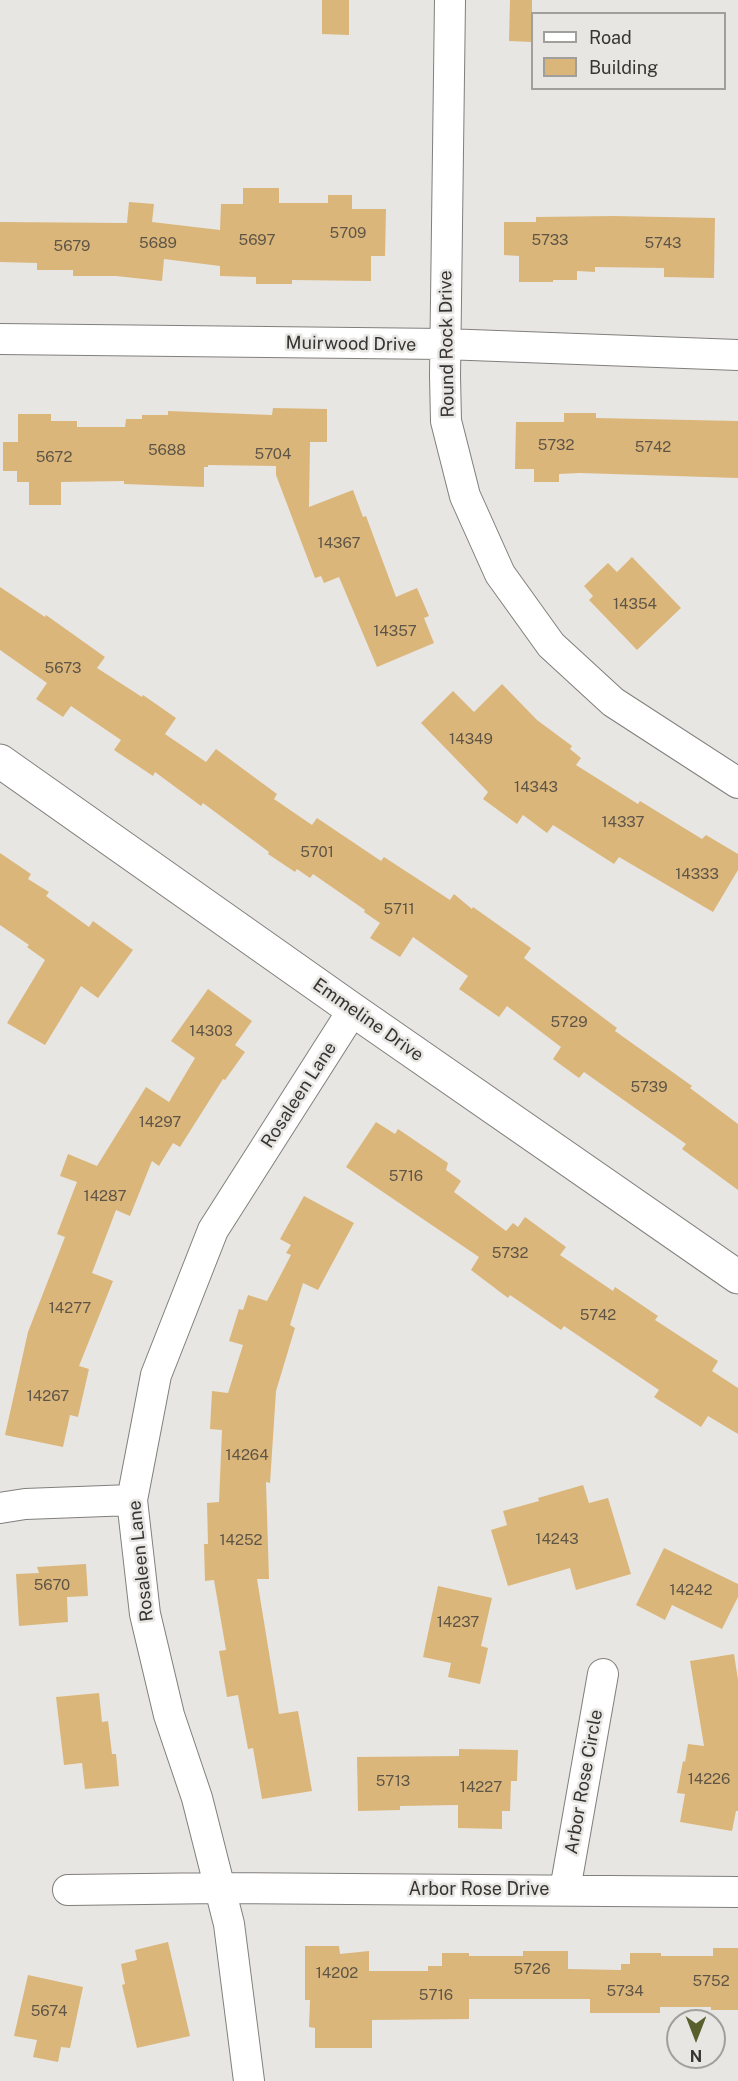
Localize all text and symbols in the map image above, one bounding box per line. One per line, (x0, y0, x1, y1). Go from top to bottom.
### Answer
legend (531, 12, 726, 90)
text: Road (589, 27, 632, 48)
text: Building (589, 57, 658, 78)
house number: 5709 (330, 224, 366, 242)
house number: 5697 (239, 231, 275, 249)
house number: 5733 (531, 231, 569, 249)
house number: 5689 (139, 234, 177, 252)
house number: 5743 (644, 234, 682, 252)
house number: 5679 (54, 237, 90, 255)
street label: Round Rock Drive (435, 270, 459, 418)
street label: Muirwood Drive (285, 332, 417, 356)
house number: 5732 (538, 436, 574, 454)
house number: 5742 (635, 438, 671, 456)
house number: 5688 (148, 441, 186, 459)
house number: 5704 (255, 445, 291, 463)
house number: 5672 (36, 448, 72, 466)
house number: 14367 (318, 534, 360, 552)
house number: 14354 (613, 595, 657, 613)
house number: 14357 (373, 622, 417, 640)
house number: 5673 (45, 659, 81, 677)
house number: 14349 (449, 730, 493, 748)
house number: 14343 (514, 778, 558, 796)
house number: 14337 (601, 813, 645, 831)
house number: 5701 (300, 843, 334, 861)
house number: 14333 (675, 865, 719, 883)
house number: 5711 (383, 900, 415, 918)
street label: Emmeline Drive (308, 974, 428, 1066)
house number: 5729 (550, 1013, 588, 1031)
house number: 14303 (189, 1022, 233, 1040)
street label: Rosaleen Lane (257, 1038, 341, 1152)
house number: 5739 (630, 1078, 668, 1096)
house number: 14297 (139, 1113, 181, 1131)
house number: 5716 (389, 1167, 423, 1185)
house number: 14287 (84, 1187, 126, 1205)
house number: 5732 (492, 1244, 528, 1262)
house number: 14277 (49, 1299, 91, 1317)
house number: 5742 (580, 1306, 616, 1324)
house number: 14267 (27, 1387, 69, 1405)
house number: 14264 (225, 1446, 269, 1464)
street label: Rosaleen Lane (124, 1499, 158, 1623)
house number: 14243 (535, 1530, 579, 1548)
house number: 14252 (219, 1531, 263, 1549)
house number: 5670 (34, 1576, 70, 1594)
house number: 14242 (670, 1581, 712, 1599)
house number: 14237 (437, 1613, 479, 1631)
street label: Arbor Rose Circle (561, 1708, 607, 1856)
house number: 14226 (688, 1770, 730, 1788)
house number: 5713 (376, 1772, 410, 1790)
house number: 14227 (460, 1778, 502, 1796)
street label: Arbor Rose Drive (409, 1878, 549, 1900)
house number: 5726 (514, 1960, 550, 1978)
house number: 14202 (316, 1964, 358, 1982)
house number: 5752 (692, 1972, 730, 1990)
house number: 5734 (606, 1982, 644, 2000)
house number: 5716 (419, 1986, 453, 2004)
house number: 5674 (31, 2002, 67, 2020)
north arrow (666, 2009, 726, 2069)
text: N (690, 2046, 702, 2065)

